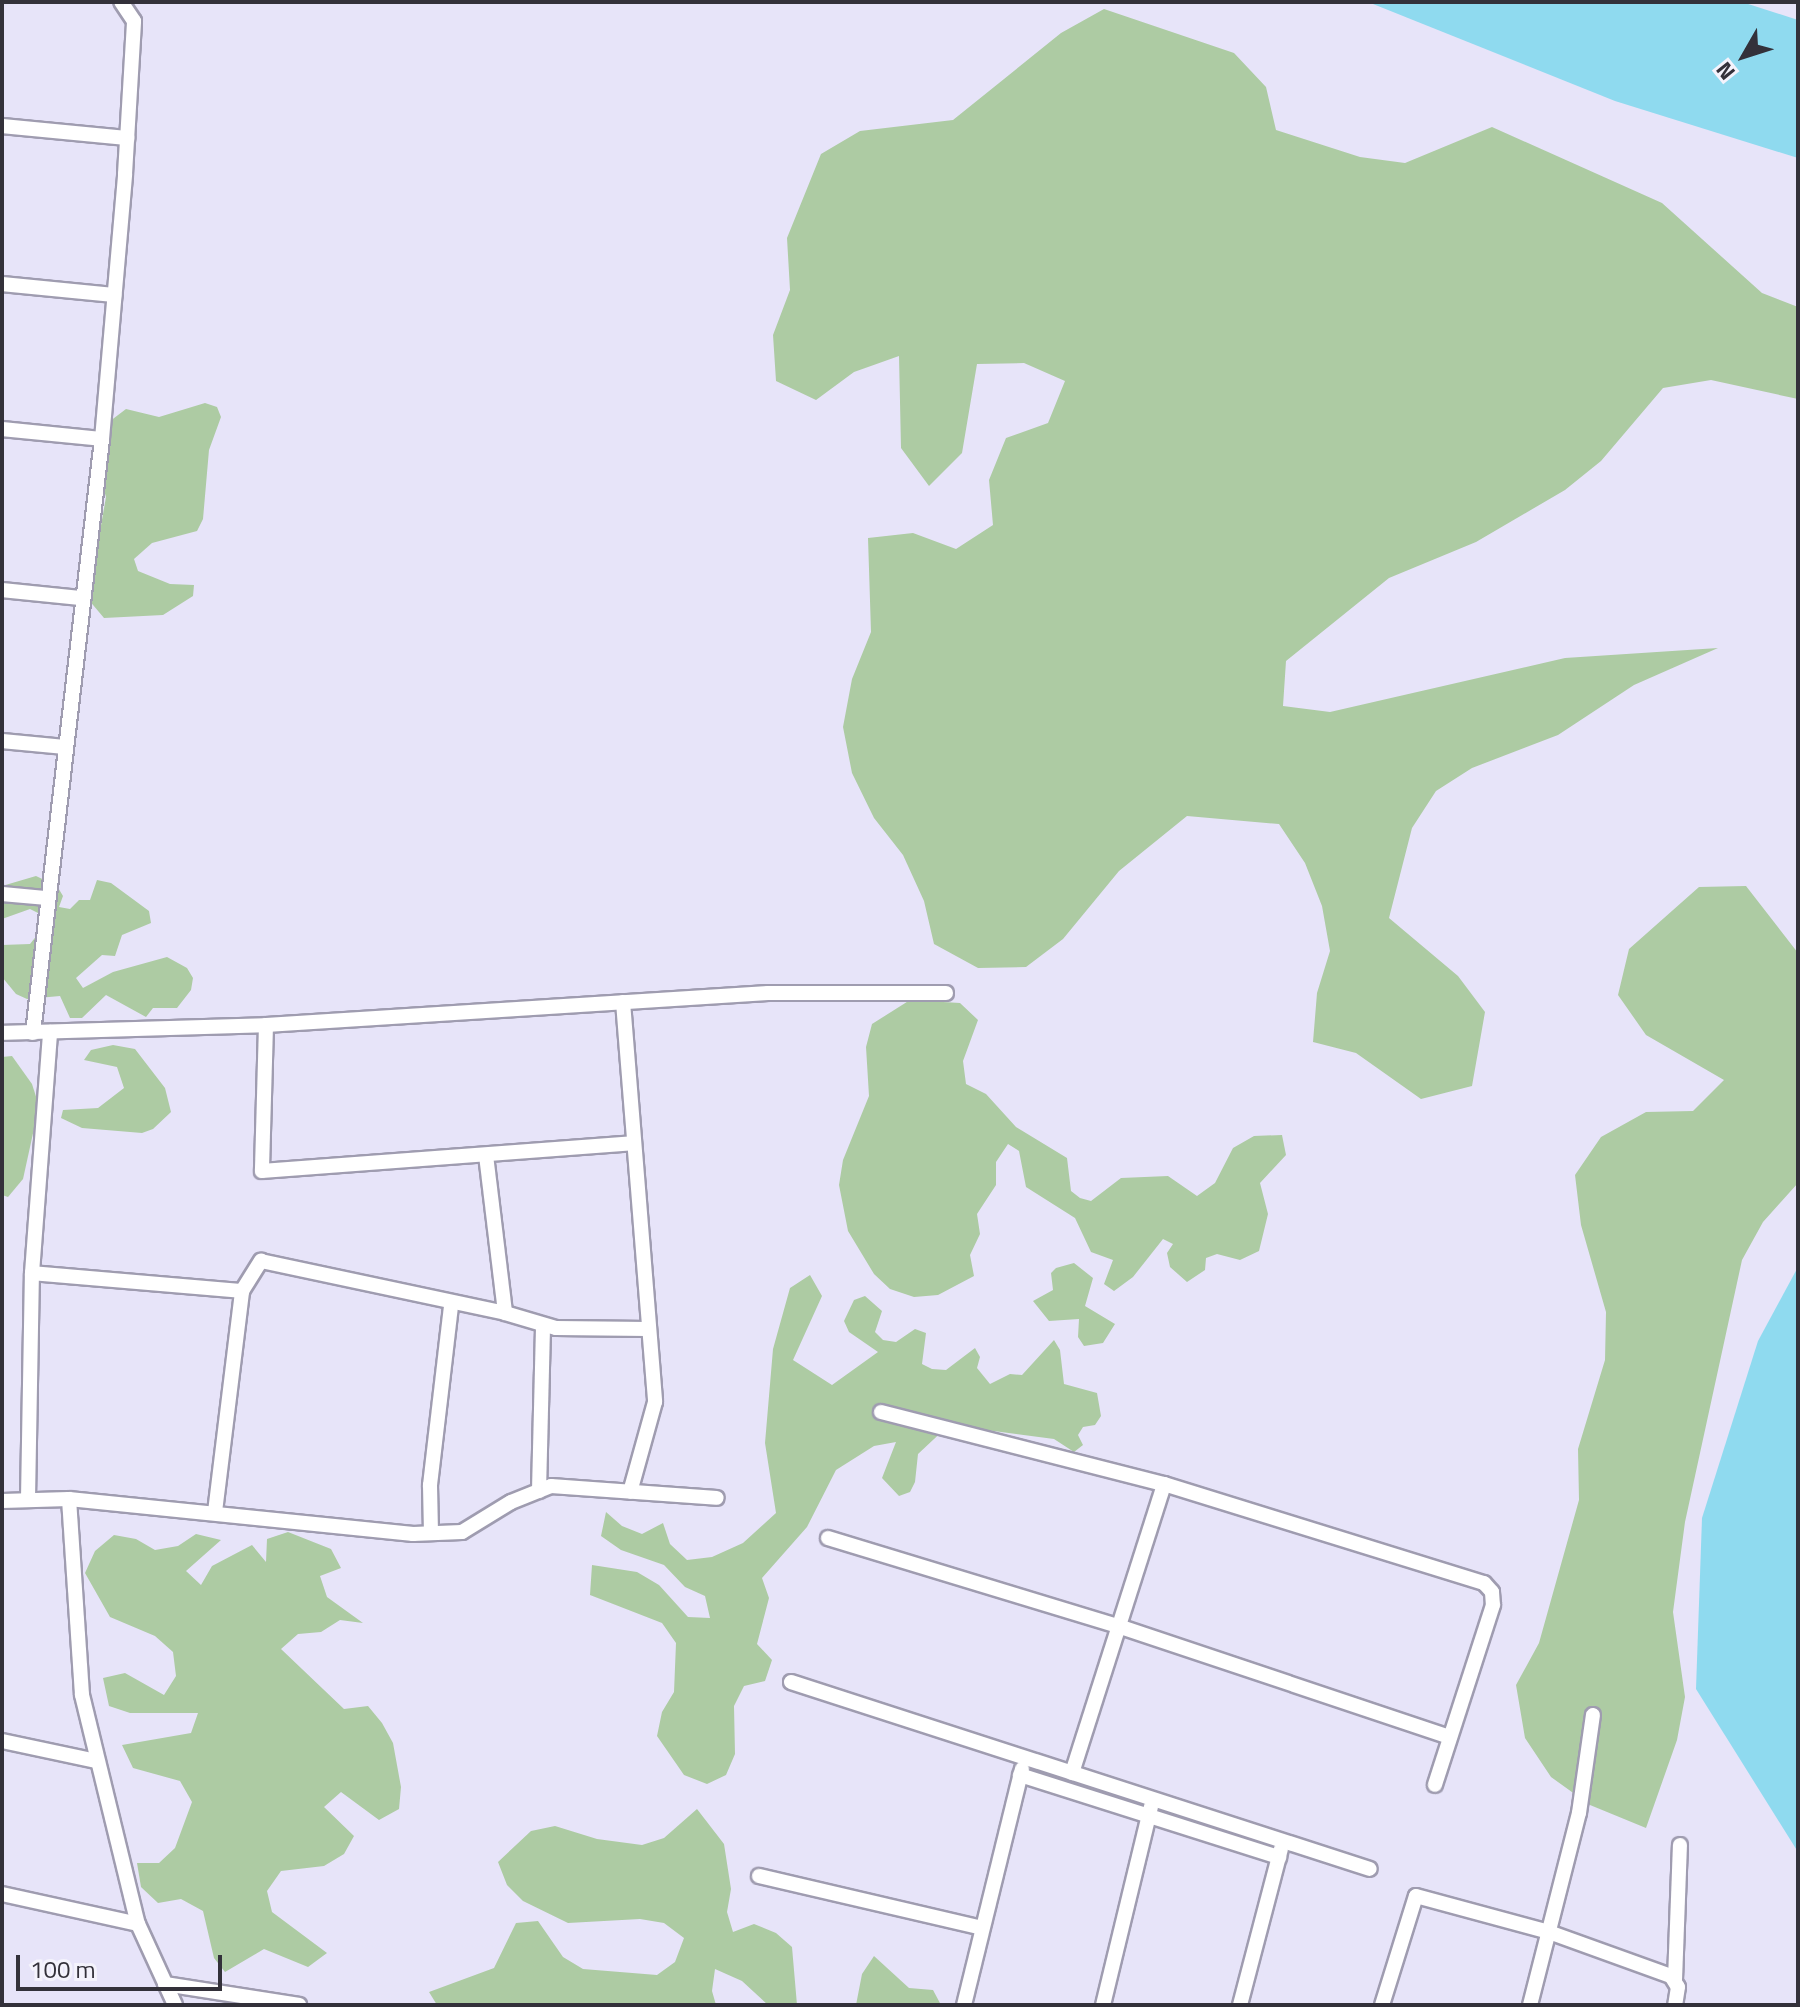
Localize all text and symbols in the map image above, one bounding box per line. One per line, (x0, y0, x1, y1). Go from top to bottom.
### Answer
north arrow (1704, 16, 1784, 96)
text: N (1707, 54, 1743, 88)
scale bar (20, 1939, 226, 1989)
text: 100 m (30, 1951, 96, 1987)

